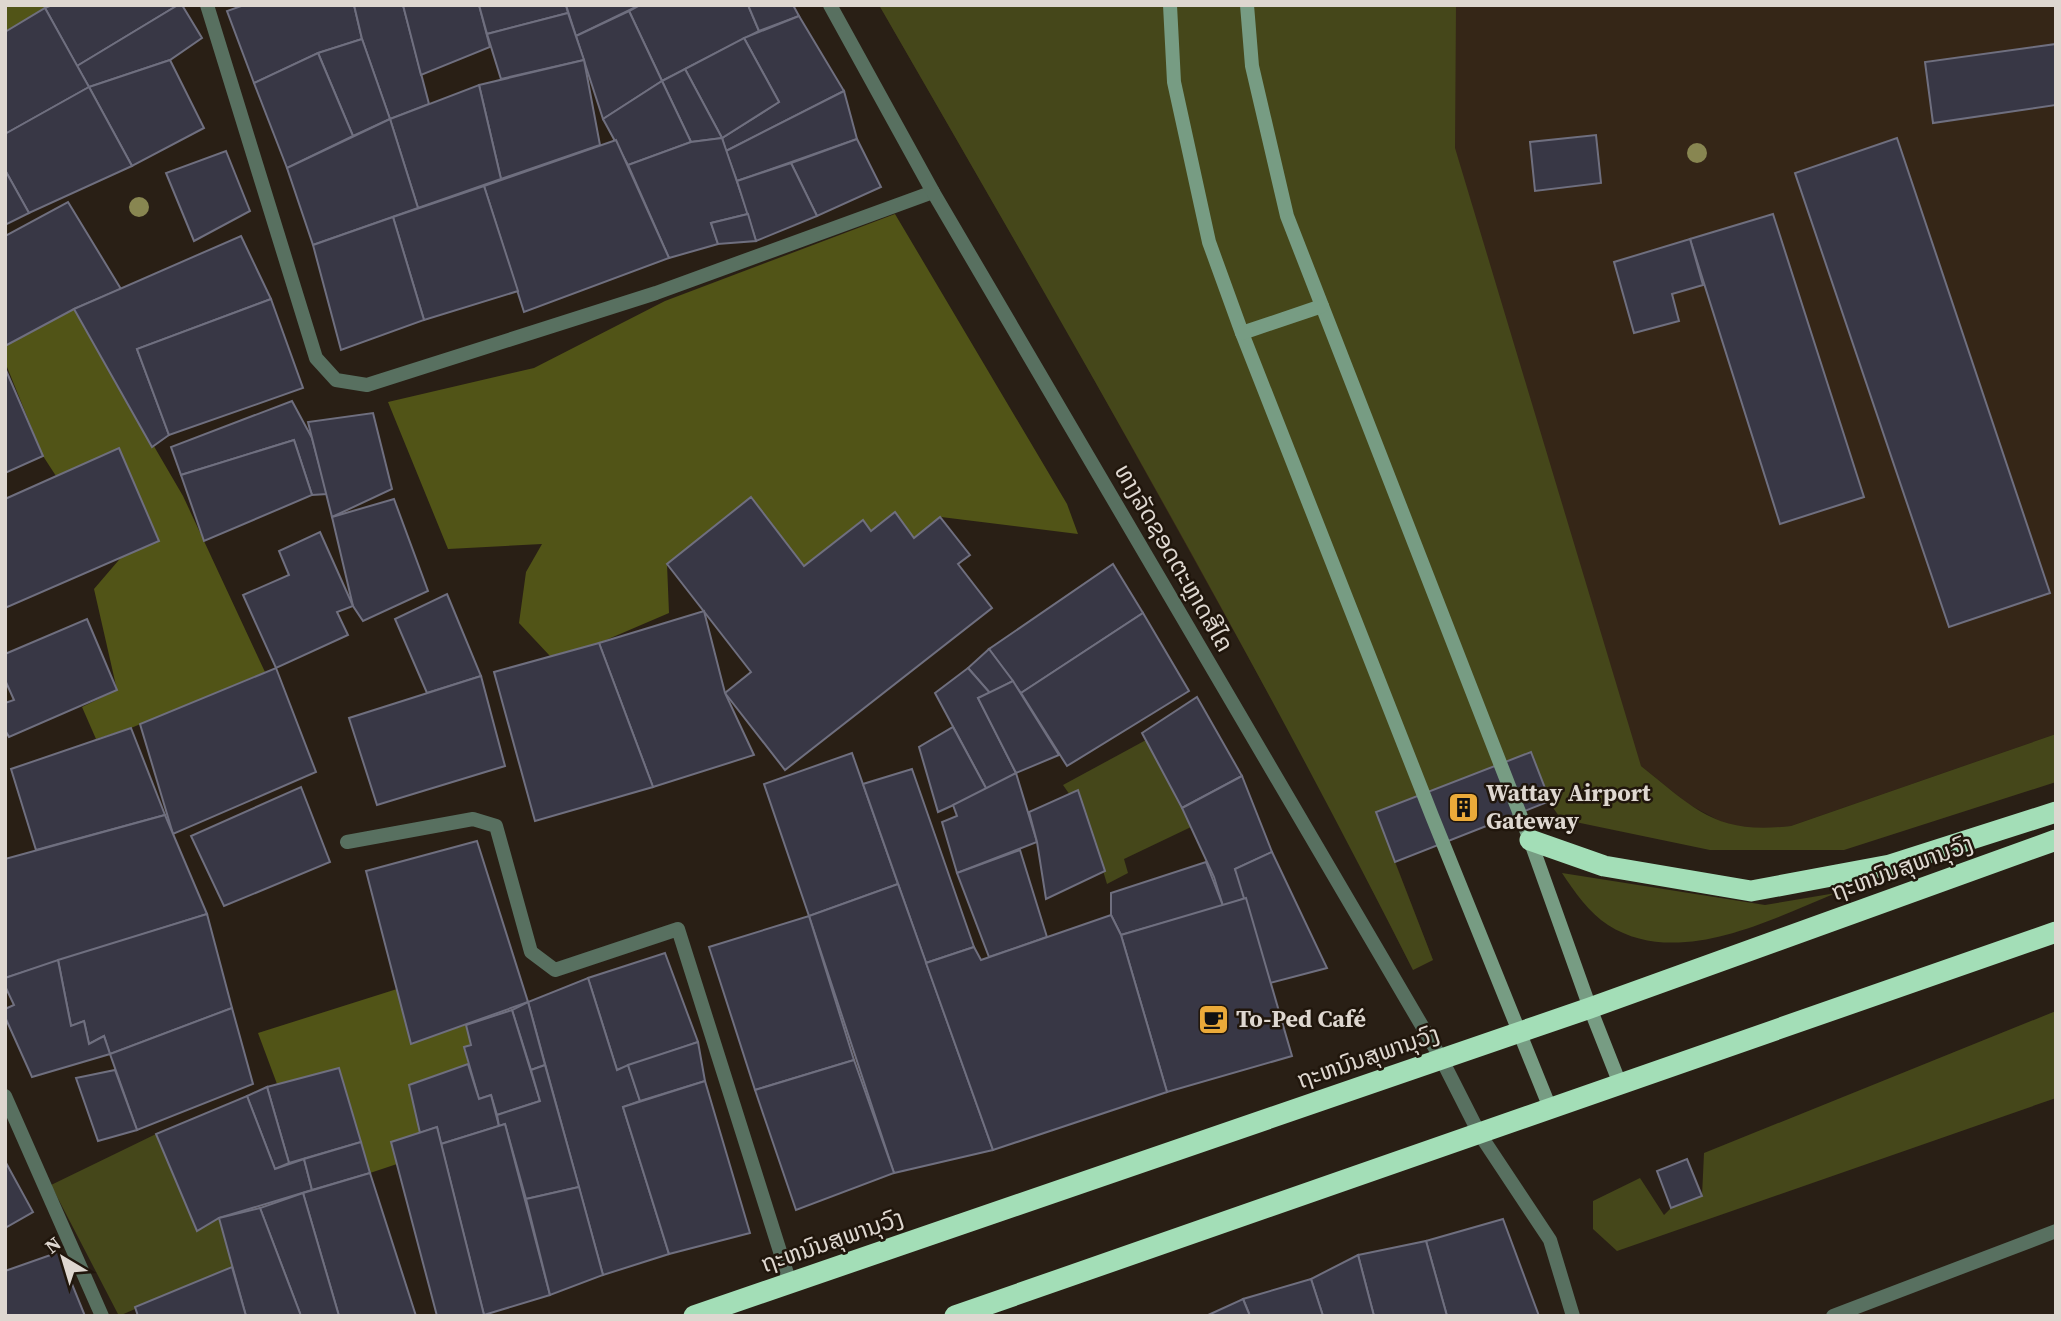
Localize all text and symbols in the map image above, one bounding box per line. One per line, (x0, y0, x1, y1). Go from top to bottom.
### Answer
street label: ທາງລັດຊອດຕະຫຼາດສີໄຄ (1107, 458, 1242, 658)
place label: Wattay Airport Gateway (1486, 776, 1651, 837)
building icon: Wattay Airport Gateway (1446, 790, 1480, 824)
street label: ຖະຫນົນສຸພານຸວົງ (1826, 827, 1977, 909)
cafe icon: To-Ped Café (1196, 1002, 1230, 1036)
place label: To-Ped Café (1236, 1002, 1366, 1035)
street label: ຖະຫນົນສຸພານຸວົງ (1292, 1017, 1444, 1096)
street label: ຖະຫນົນສຸພານຸວົງ (756, 1201, 908, 1280)
north arrow (28, 1223, 98, 1293)
text: N (39, 1230, 66, 1259)

